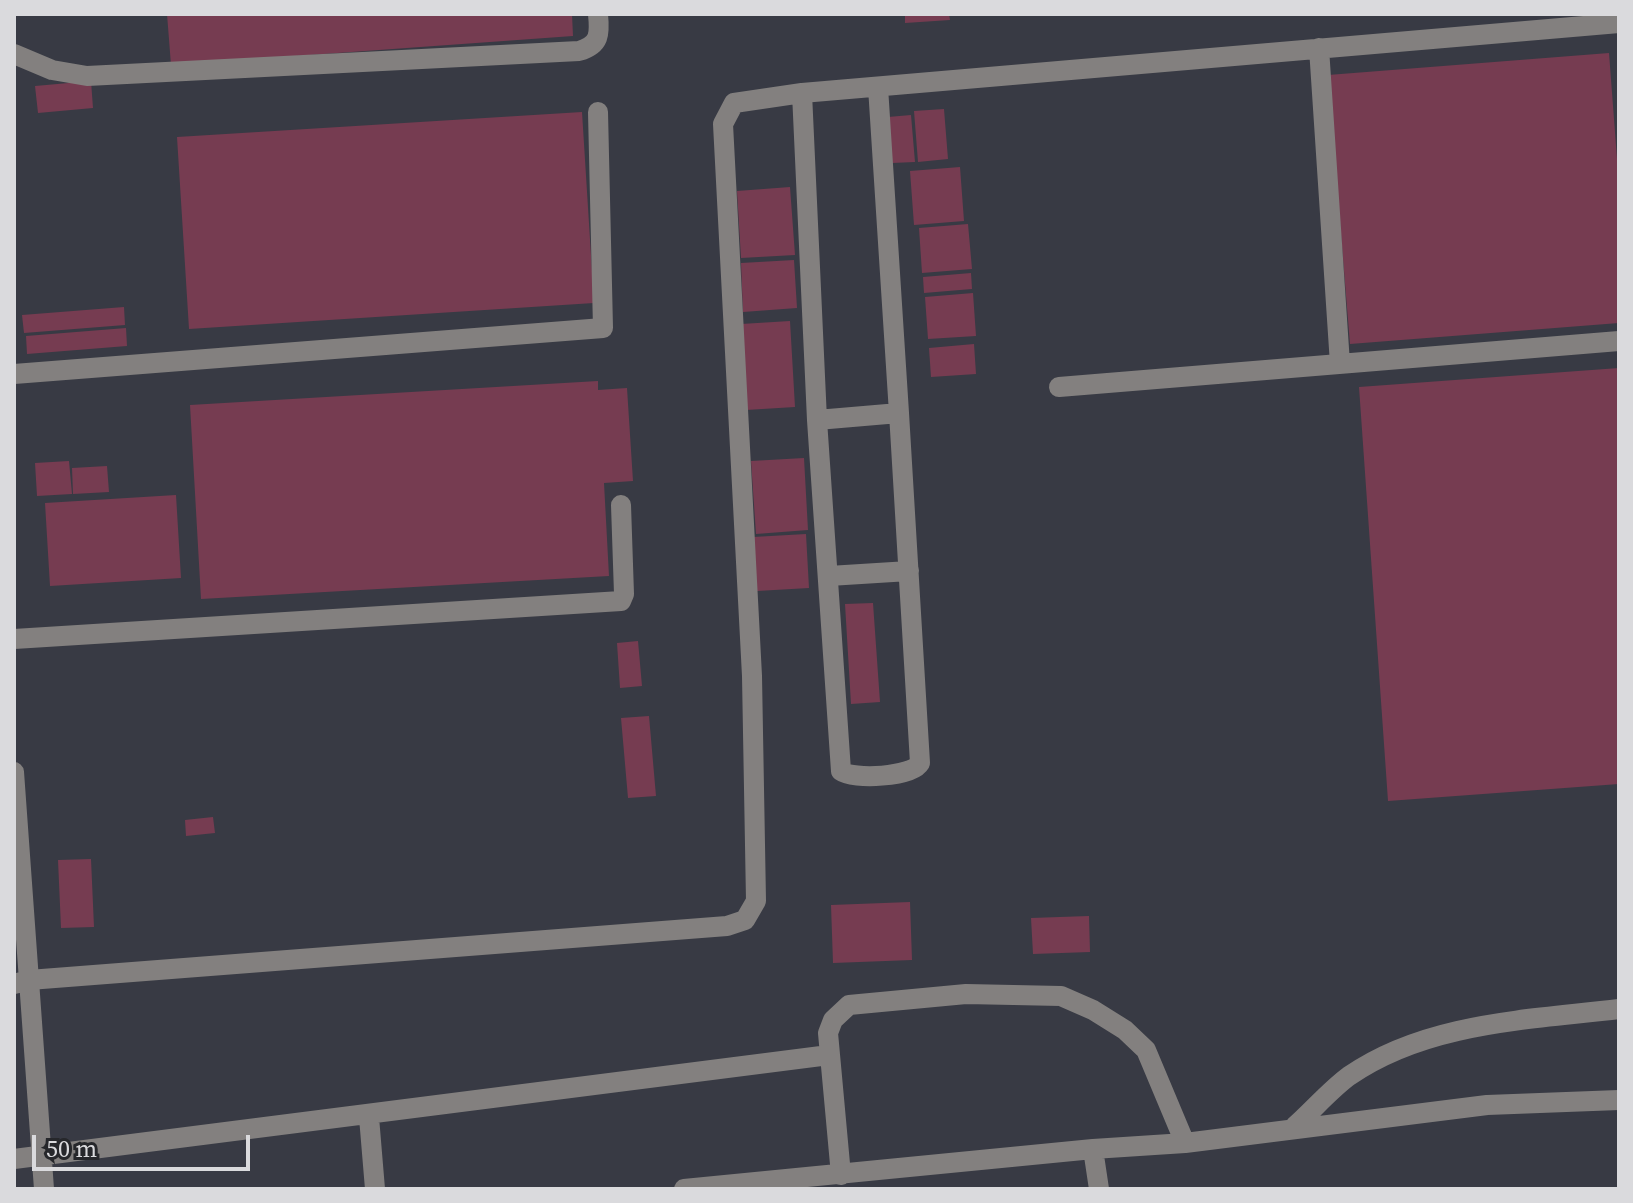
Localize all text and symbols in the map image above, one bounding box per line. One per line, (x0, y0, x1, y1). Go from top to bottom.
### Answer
scale bar (36, 1119, 254, 1169)
text: 50 m (46, 1132, 97, 1165)

